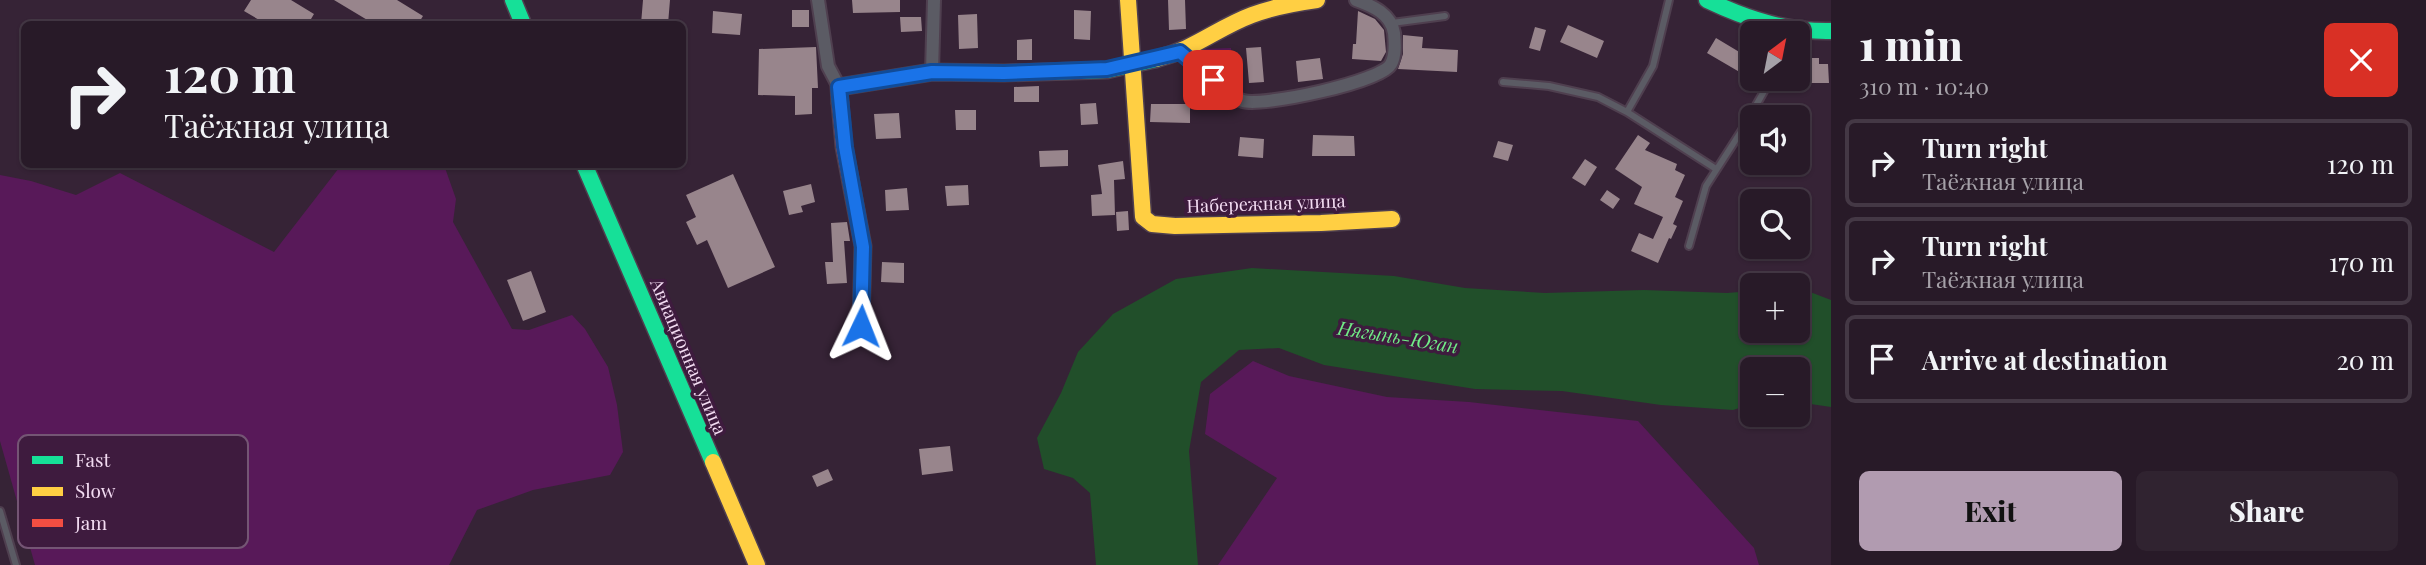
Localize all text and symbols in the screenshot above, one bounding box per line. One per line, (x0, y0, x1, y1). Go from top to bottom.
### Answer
text: 1 min (1859, 16, 1963, 72)
north arrow (1740, 21, 1810, 91)
map controls (1740, 21, 1810, 427)
button: close (2324, 23, 2398, 97)
text: 120 m (164, 40, 296, 105)
icon: right (49, 49, 140, 140)
pin (1183, 50, 1243, 110)
icon: arrive (1194, 61, 1232, 99)
text: 310 m · 10:40 (1859, 70, 1989, 101)
text: Таёжная улица (164, 103, 389, 146)
button: sound (1740, 105, 1810, 175)
text: Turn right (1922, 130, 2048, 165)
icon: right (1863, 144, 1901, 182)
text: 120 m (2327, 146, 2394, 181)
text: Таёжная улица (1922, 165, 2084, 196)
street label: Набережная улица (1186, 188, 1346, 218)
button: search (1740, 189, 1810, 259)
text: Turn right (1922, 228, 2048, 263)
icon: right (1863, 242, 1901, 280)
text: 170 m (2329, 244, 2394, 279)
text: Таёжная улица (1922, 263, 2084, 294)
button: + (1740, 273, 1810, 343)
street label: Авиационная улица (645, 274, 733, 438)
position arrow (824, 289, 898, 363)
water label: Нягынь-Юган (1335, 313, 1460, 358)
icon: arrive (1863, 340, 1901, 378)
text: Arrive at destination (1922, 342, 2168, 377)
text: 20 m (2336, 342, 2394, 377)
button: − (1740, 357, 1810, 427)
legend (18, 435, 248, 548)
text: Fast (75, 446, 111, 472)
button: Exit (1859, 471, 2122, 551)
button: Share (2136, 471, 2398, 551)
text: Slow (75, 477, 116, 503)
text: Jam (74, 509, 107, 535)

